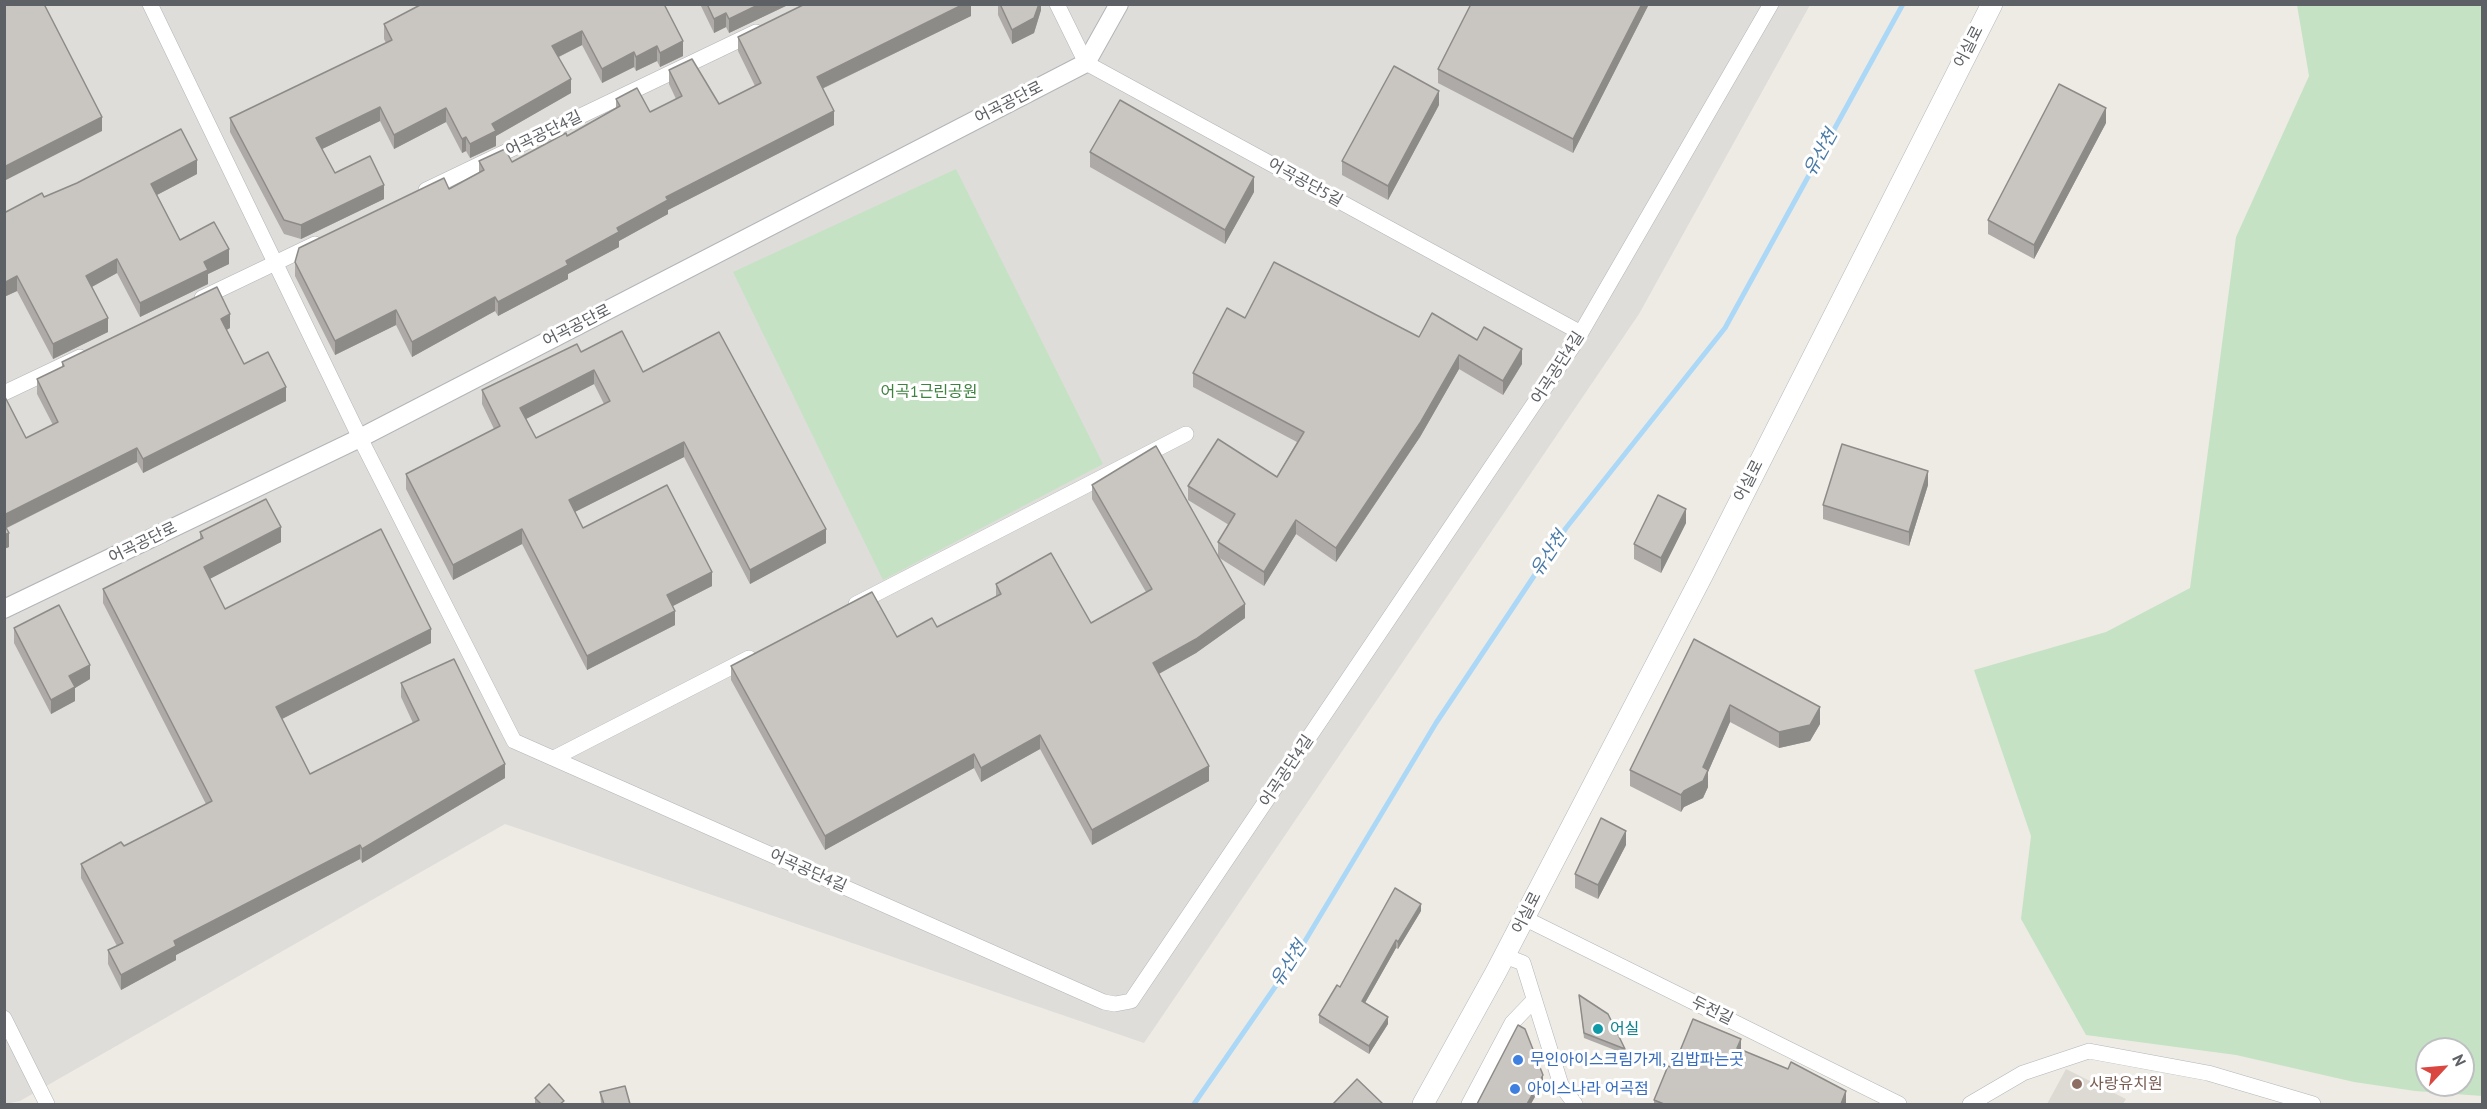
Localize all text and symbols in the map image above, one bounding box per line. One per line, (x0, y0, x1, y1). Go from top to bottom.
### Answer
street label: 어실로 (1950, 23, 1988, 71)
street label: 어곡공단로 (972, 78, 1046, 128)
street label: 어곡공단4길 (503, 107, 585, 161)
water label: 유산천 (1800, 126, 1842, 180)
street label: 어곡공단5길 (1264, 155, 1346, 211)
street label: 어곡공단로 (540, 301, 614, 351)
street label: 어곡공단4길 (1528, 328, 1588, 408)
park label: 어곡1근린공원 (880, 382, 978, 402)
street label: 어실로 (1730, 457, 1768, 505)
street label: 어곡공단로 (106, 518, 180, 568)
water label: 유산천 (1526, 527, 1572, 581)
street label: 어곡공단4길 (1256, 732, 1318, 810)
street label: 어곡공단4길 (766, 845, 850, 897)
street label: 어실로 (1508, 889, 1546, 937)
water label: 유산천 (1266, 937, 1312, 991)
street label: 두전길 (1688, 993, 1736, 1029)
place label: 어실 (1610, 1019, 1639, 1039)
marker: 어실 (1591, 1022, 1605, 1036)
north arrow (2415, 1037, 2475, 1097)
place label: 무인아이스크림가게, 김밥파는곳 (1530, 1050, 1744, 1070)
text: N (2448, 1051, 2471, 1069)
marker: 무인아이스크림가게, 김밥파는곳 (1511, 1053, 1525, 1067)
place label: 사랑유치원 (2089, 1074, 2163, 1094)
marker: 사랑유치원 (2070, 1077, 2084, 1091)
place label: 아이스나라 어곡점 (1527, 1079, 1649, 1099)
marker: 아이스나라 어곡점 (1508, 1082, 1522, 1096)

